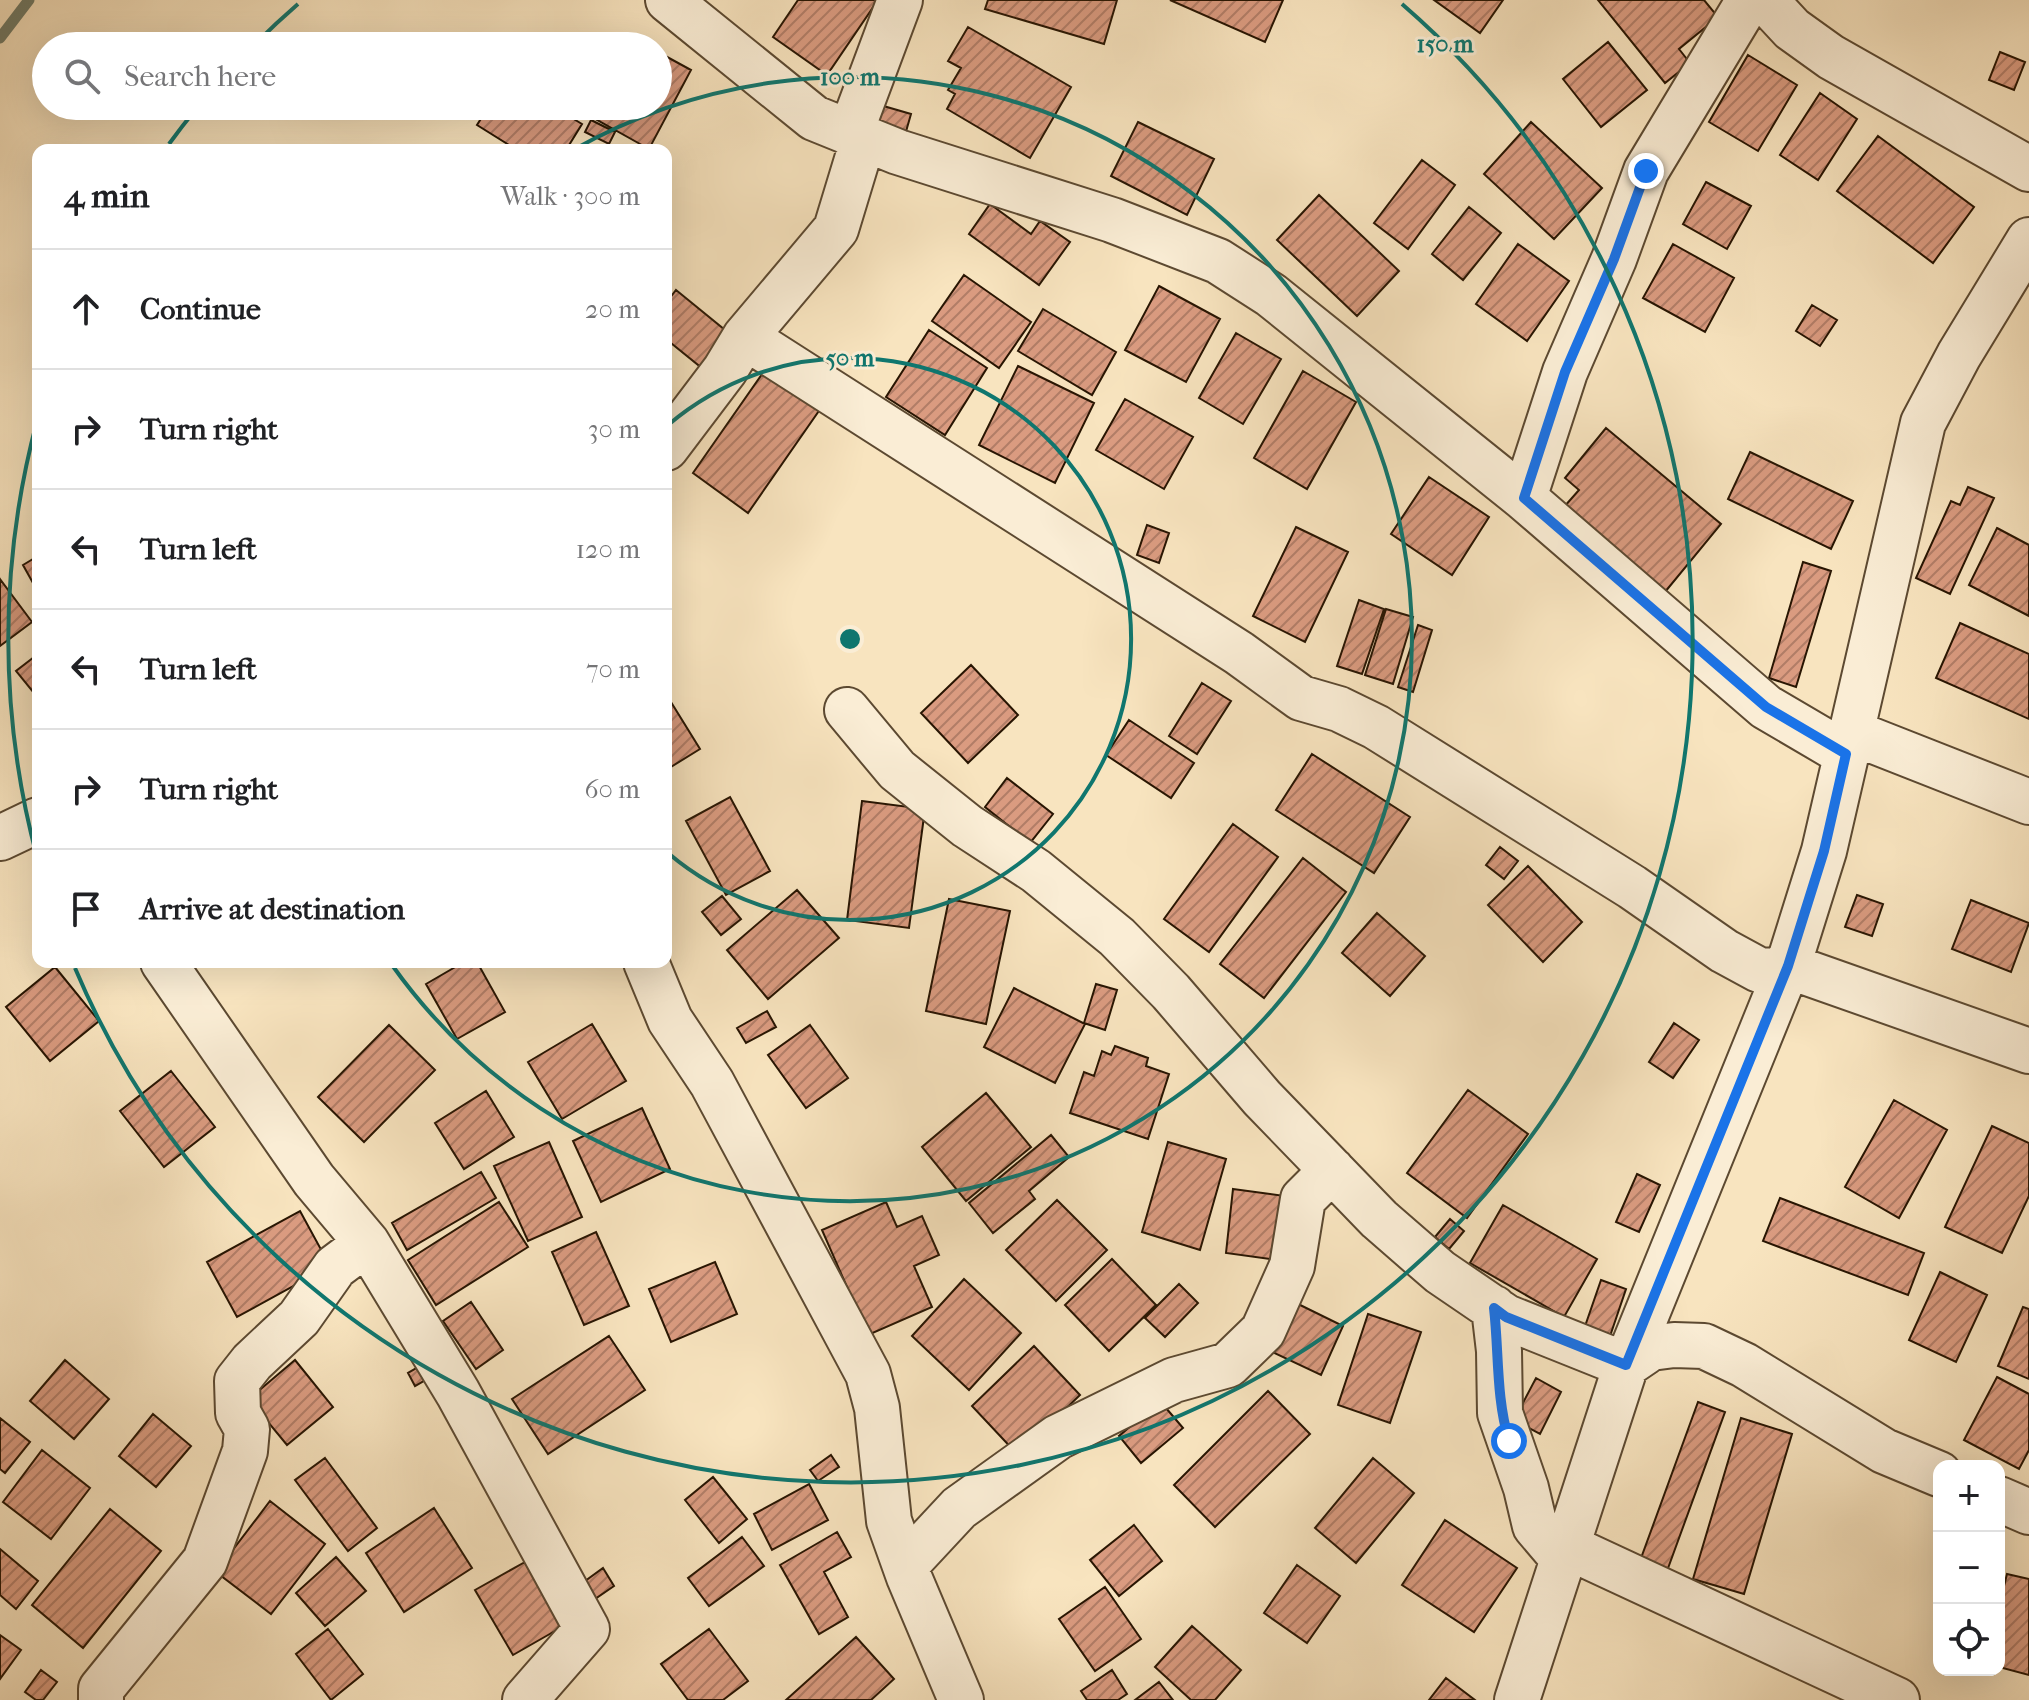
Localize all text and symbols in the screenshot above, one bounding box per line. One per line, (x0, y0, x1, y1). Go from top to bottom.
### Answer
text: 150 m (1416, 30, 1475, 58)
search box (32, 32, 672, 120)
icon: search (60, 54, 104, 98)
text: Search here (124, 59, 276, 94)
text: 100 m (820, 63, 881, 91)
route end (1628, 153, 1664, 189)
text: 4 min (64, 176, 149, 216)
text: Walk · 300 m (501, 181, 640, 212)
icon: ahead (64, 287, 108, 331)
text: Continue (140, 292, 261, 327)
text: 20 m (585, 294, 640, 325)
text: 50 m (826, 344, 875, 372)
icon: right (64, 407, 108, 451)
text: Turn right (140, 412, 278, 447)
text: 30 m (588, 414, 640, 445)
icon: left (64, 527, 108, 571)
text: Turn left (140, 532, 257, 567)
text: 120 m (576, 534, 640, 565)
centre of rings (836, 625, 864, 653)
icon: left (64, 647, 108, 691)
text: Turn left (140, 652, 257, 687)
text: 70 m (586, 654, 640, 685)
icon: right (64, 767, 108, 811)
text: Turn right (140, 772, 278, 807)
text: 60 m (584, 774, 640, 805)
icon: arrive (64, 887, 108, 931)
text: Arrive at destination (140, 892, 405, 927)
route start (1491, 1423, 1527, 1459)
map controls (1933, 1460, 2005, 1676)
button: + (1933, 1460, 2005, 1532)
button: − (1933, 1532, 2005, 1604)
button: locate (1933, 1604, 2005, 1676)

